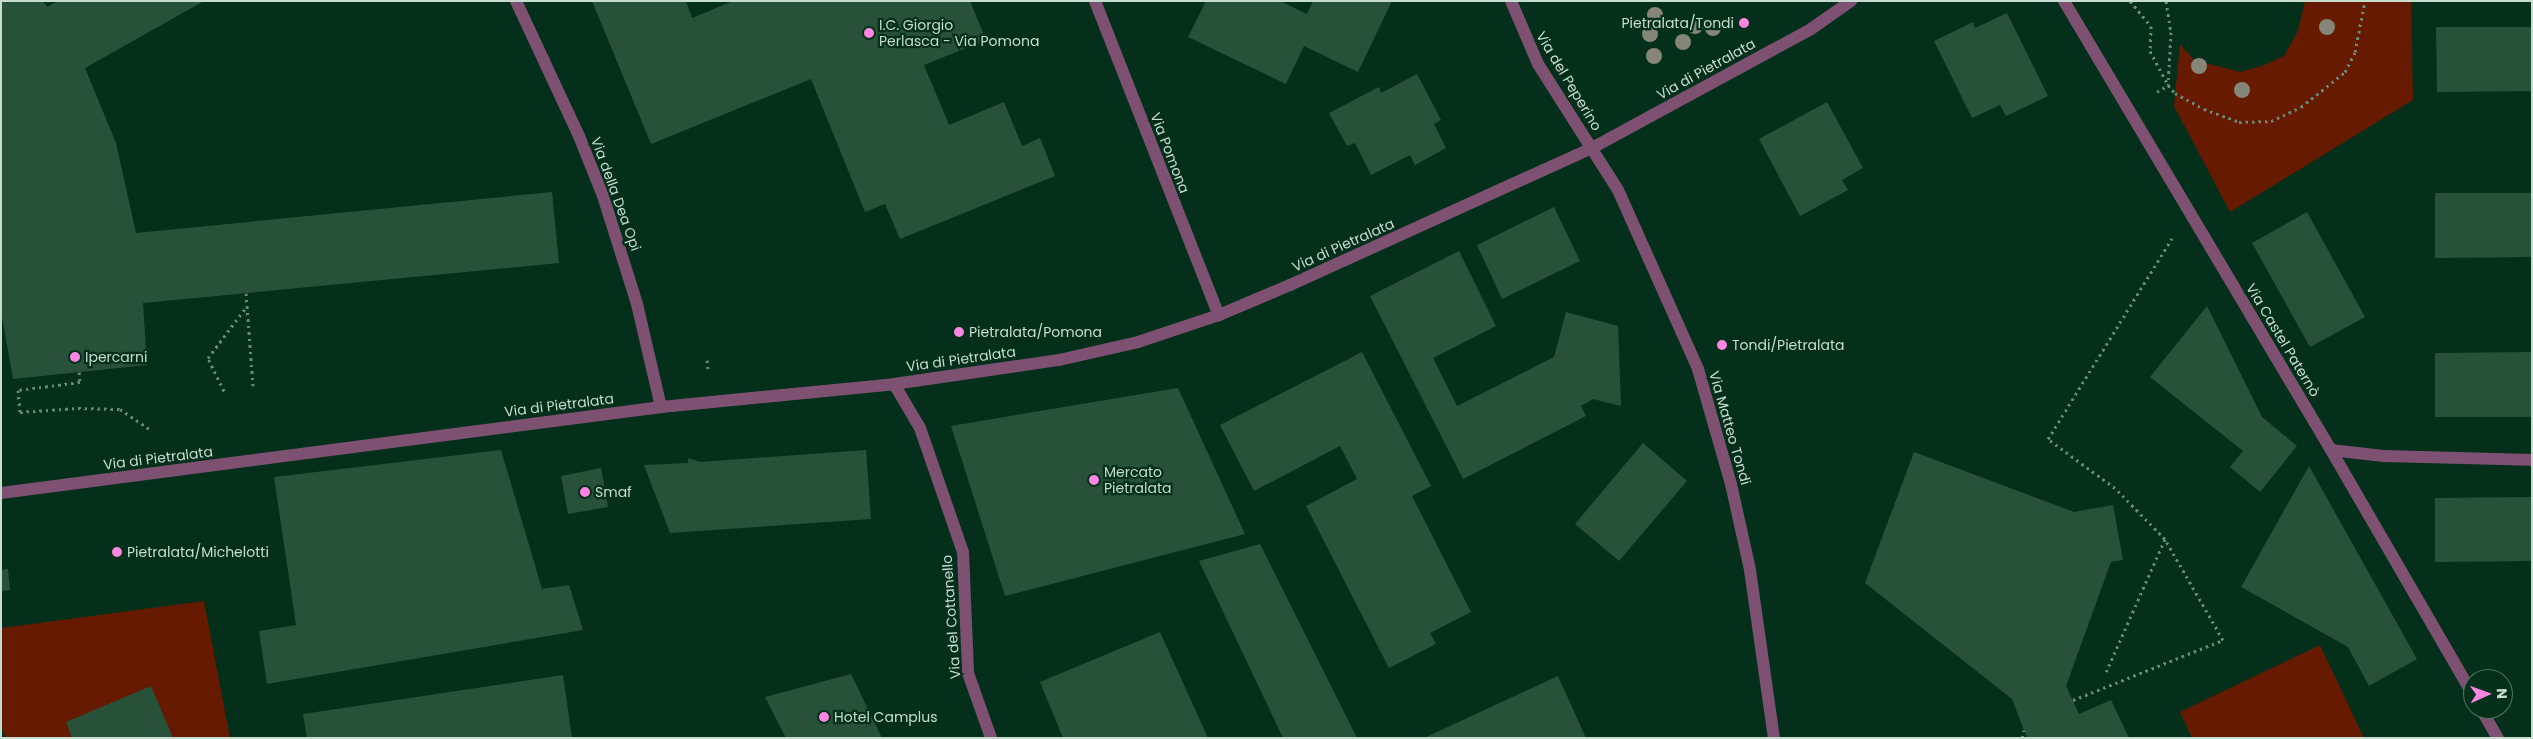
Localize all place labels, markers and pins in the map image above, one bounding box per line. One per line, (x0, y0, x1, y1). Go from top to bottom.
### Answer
place label: Pietralata/Tondi (1621, 15, 1734, 31)
place label: I.C. Giorgio Perlasca - Via Pomona (879, 17, 1039, 49)
marker: Pietralata/Tondi (1738, 17, 1750, 29)
marker: I.C. Giorgio Perlasca - Via Pomona (863, 27, 875, 39)
place label: Pietralata/Pomona (969, 324, 1102, 340)
marker: Pietralata/Pomona (953, 326, 965, 338)
place label: Tondi/Pietralata (1732, 337, 1845, 353)
marker: Tondi/Pietralata (1716, 339, 1728, 351)
place label: Ipercarni (85, 349, 147, 365)
marker: Ipercarni (69, 351, 81, 363)
place label: Mercato Pietralata (1104, 464, 1171, 497)
marker: Mercato Pietralata (1088, 474, 1100, 486)
place label: Smaf (595, 484, 632, 500)
marker: Smaf (579, 486, 591, 498)
place label: Pietralata/Michelotti (127, 544, 269, 560)
marker: Pietralata/Michelotti (111, 546, 123, 558)
place label: Hotel Camplus (834, 709, 937, 725)
marker: Hotel Camplus (818, 711, 830, 723)

